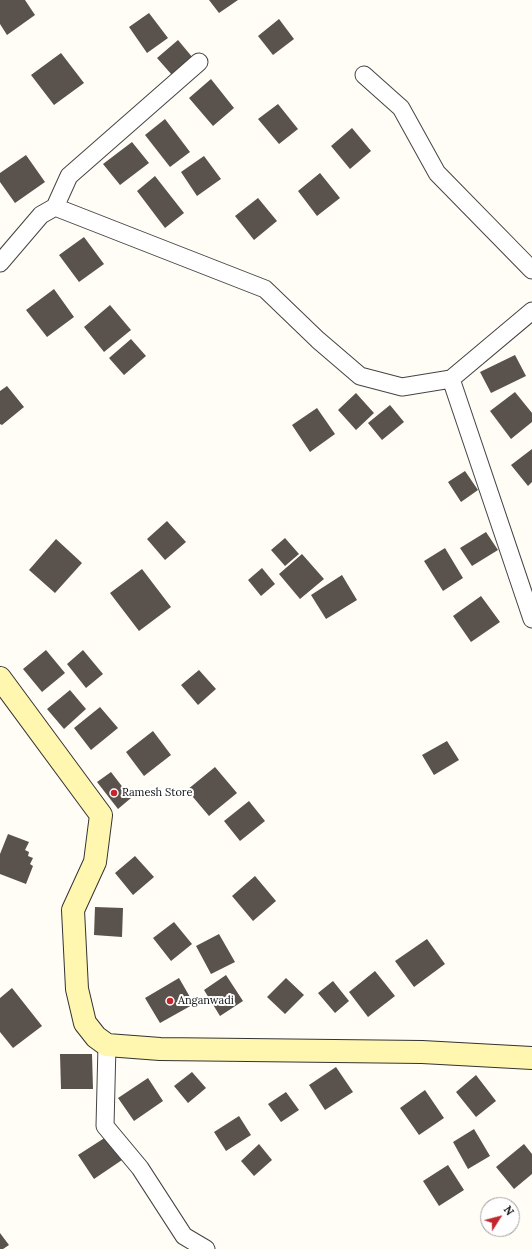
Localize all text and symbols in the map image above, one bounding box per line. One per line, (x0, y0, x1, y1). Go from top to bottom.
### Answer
place label: Ramesh Store (122, 786, 192, 800)
marker: Ramesh Store (109, 788, 119, 798)
place label: Anganwadi (178, 994, 234, 1008)
marker: Anganwadi (165, 996, 175, 1006)
north arrow (480, 1197, 520, 1237)
text: N (501, 1203, 517, 1218)

